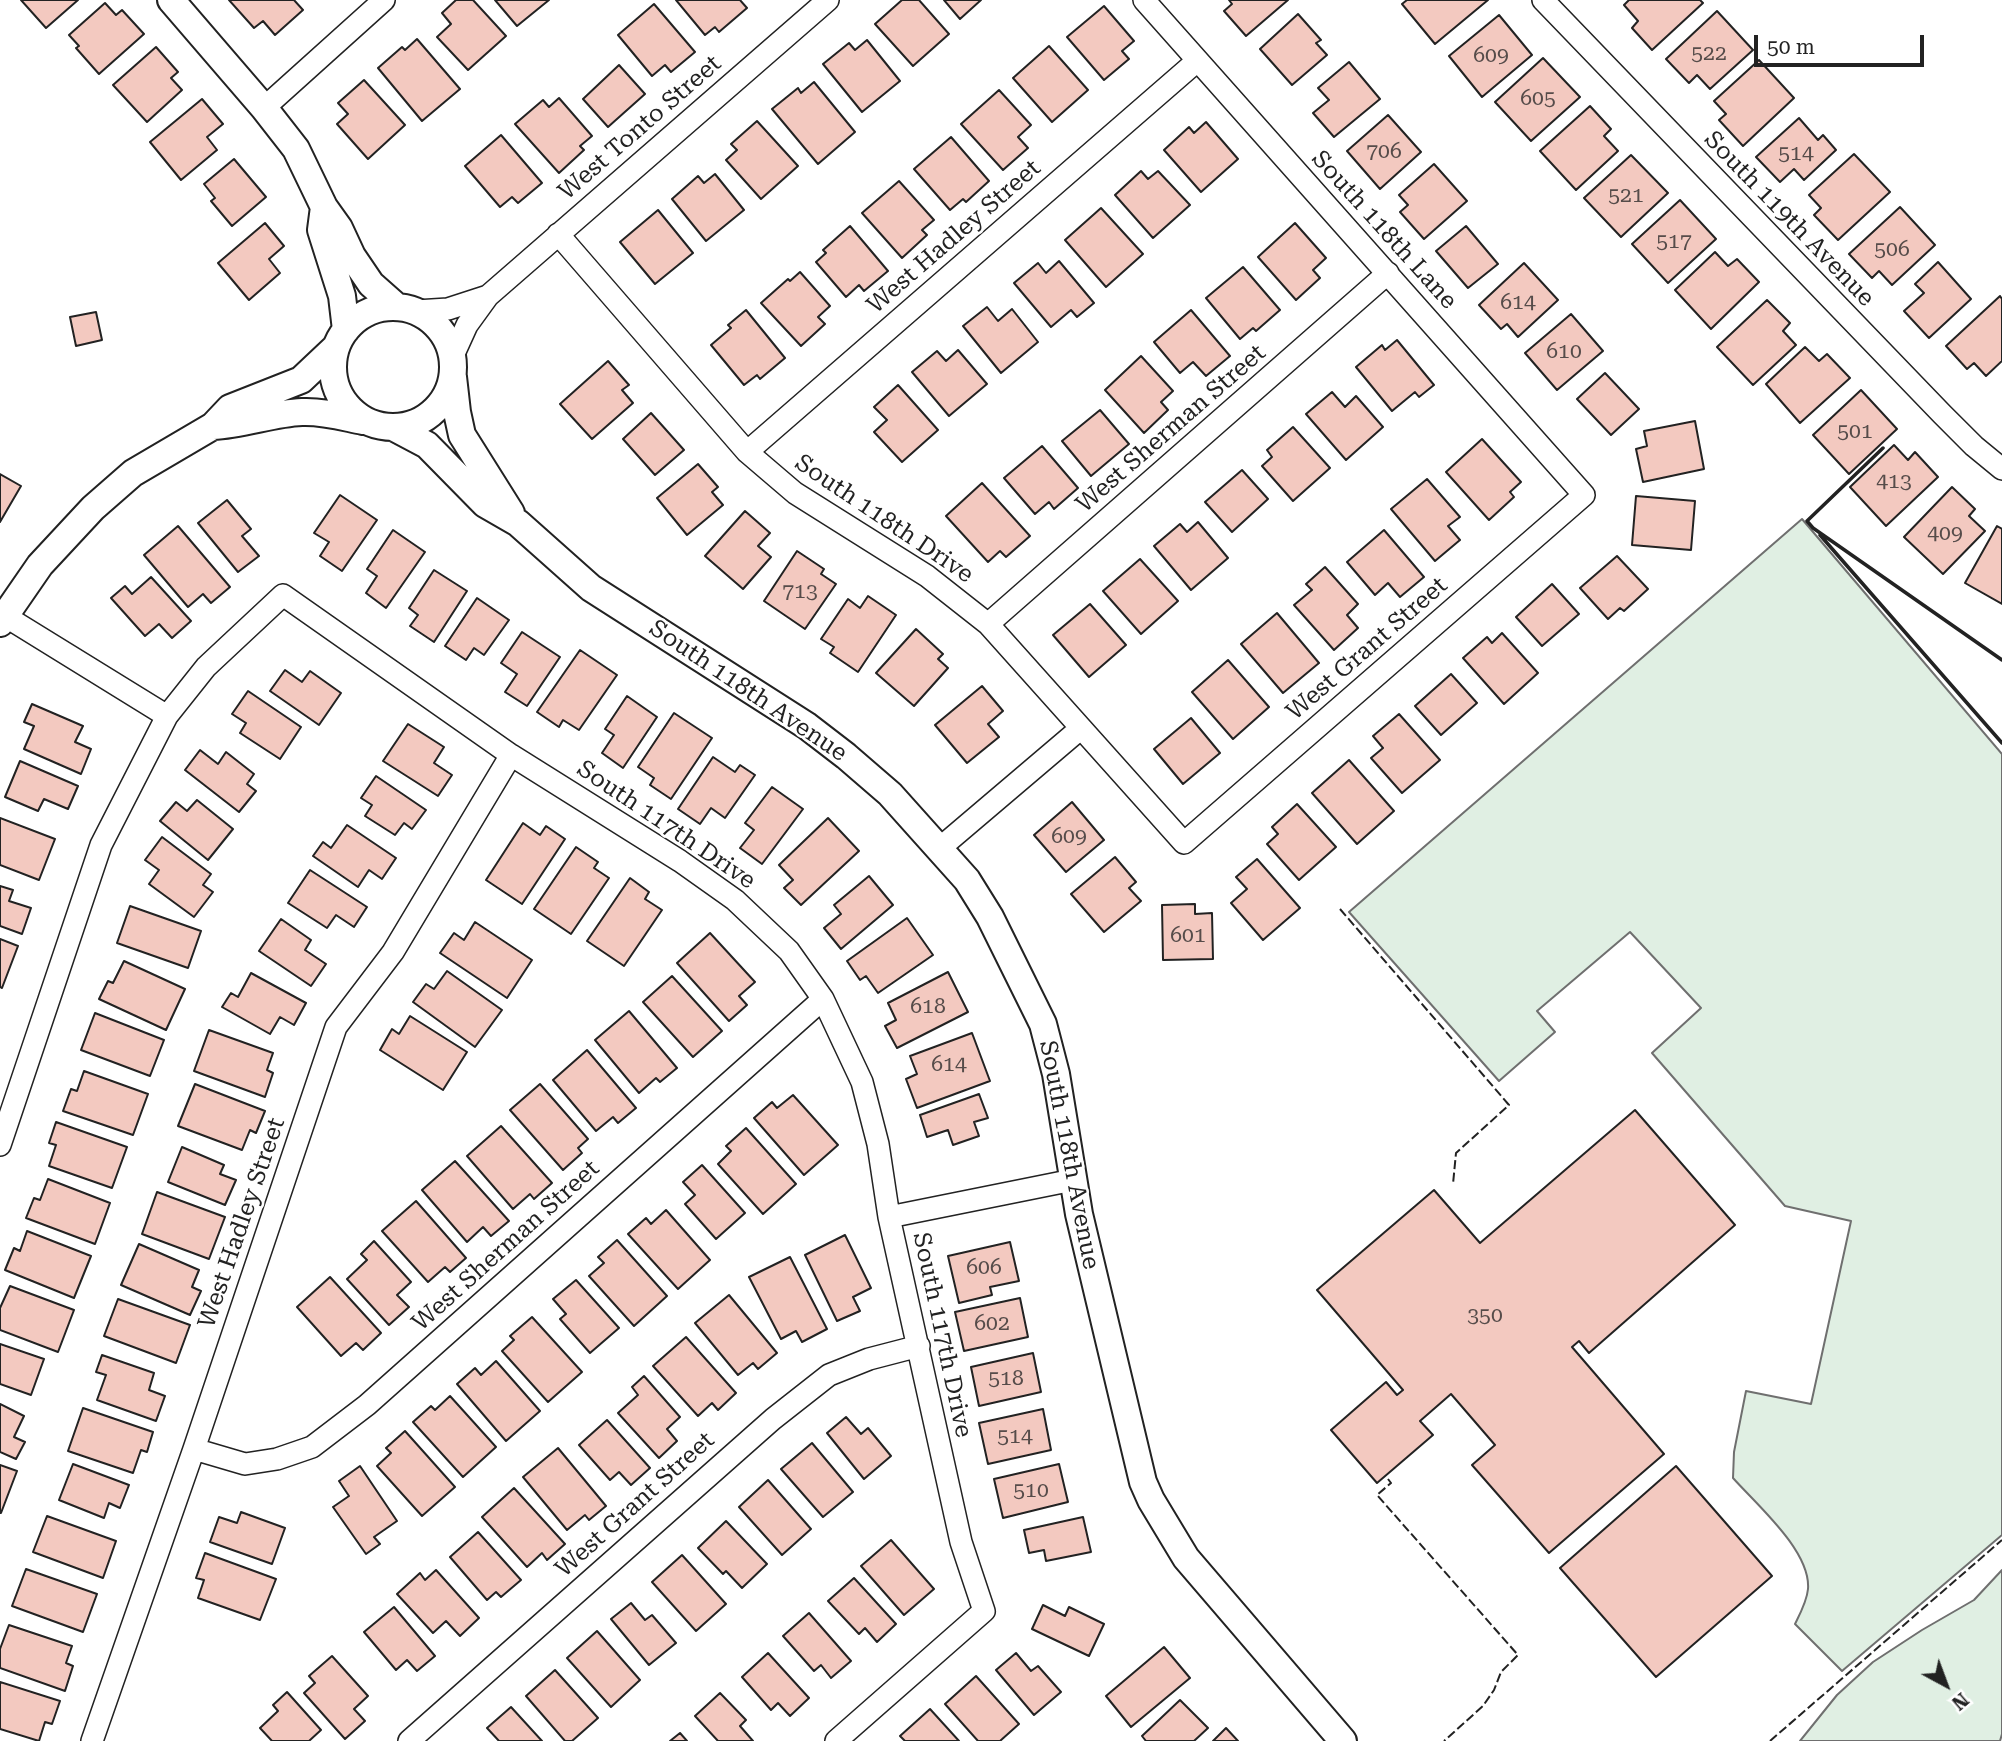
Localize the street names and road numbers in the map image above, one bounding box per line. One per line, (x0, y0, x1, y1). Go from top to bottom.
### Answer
street label: West Tonto Street (553, 50, 727, 206)
street label: South 119th Avenue (1698, 125, 1880, 313)
street label: South 118th Lane (1305, 145, 1463, 315)
street label: West Hadley Street (861, 154, 1047, 320)
street label: West Sherman Street (1070, 339, 1272, 519)
street label: South 118th Drive (789, 449, 979, 589)
street label: West Grant Street (1281, 571, 1453, 727)
street label: South 118th Avenue (644, 614, 852, 768)
street label: South 117th Drive (571, 755, 761, 895)
street label: South 118th Avenue (1033, 1038, 1105, 1272)
street label: West Hadley Street (193, 1114, 291, 1332)
street label: West Sherman Street (407, 1154, 605, 1338)
street label: South 117th Drive (906, 1230, 978, 1440)
street label: West Grant Street (550, 1426, 720, 1584)

